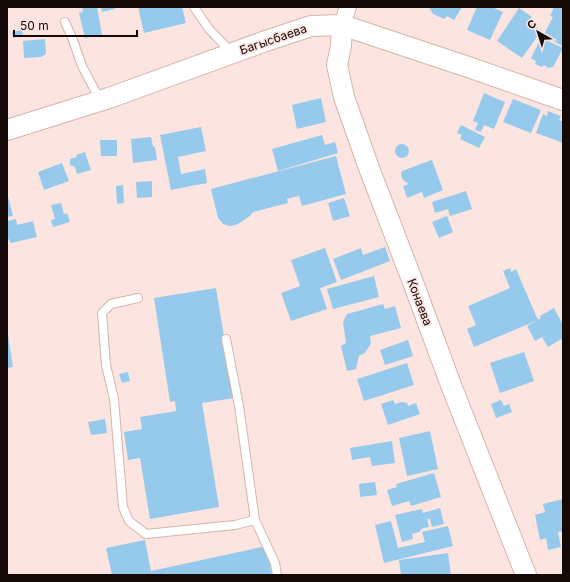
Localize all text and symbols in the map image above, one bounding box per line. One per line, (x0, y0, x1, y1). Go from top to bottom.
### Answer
scale bar (14, 12, 137, 38)
north arrow (518, 12, 558, 52)
text: С (524, 16, 539, 32)
text: 50 m (20, 18, 49, 33)
street label: Багысбаева (237, 21, 309, 57)
street label: Конаева (404, 276, 436, 328)

